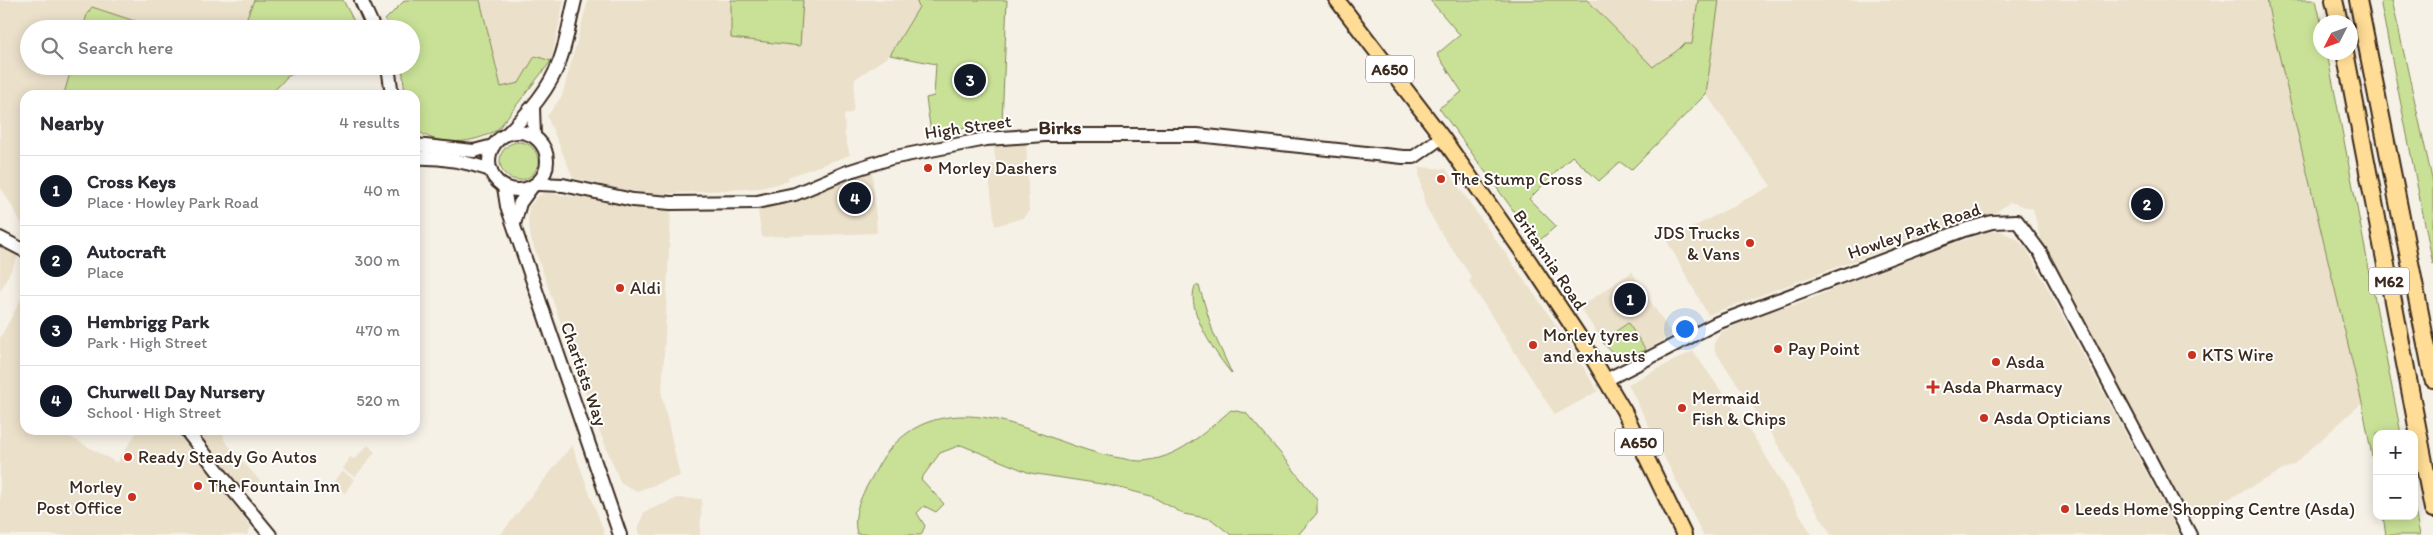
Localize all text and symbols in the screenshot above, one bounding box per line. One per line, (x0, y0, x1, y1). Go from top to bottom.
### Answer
north arrow (2313, 15, 2358, 60)
search box (20, 20, 420, 75)
icon: search (38, 34, 66, 62)
text: Search here (78, 36, 173, 59)
road number: A650 (1366, 56, 1414, 82)
pin: 3 (954, 61, 986, 99)
text: Nearby (40, 110, 104, 135)
street label: High Street (923, 110, 1013, 144)
text: 4 results (339, 113, 400, 132)
district label: Birks (1039, 116, 1082, 139)
place label: Morley Dashers (938, 157, 1057, 179)
marker: Morley Dashers (922, 162, 934, 174)
place label: The Stump Cross (1451, 168, 1582, 190)
text: Cross Keys (87, 170, 176, 193)
marker: The Stump Cross (1435, 173, 1447, 185)
pin: 4 (839, 179, 871, 217)
text: 1 (52, 181, 60, 200)
text: 40 m (363, 181, 400, 200)
pin: 2 (2131, 185, 2163, 223)
text: Place · Howley Park Road (87, 193, 259, 212)
street label: Howley Park Road (1845, 198, 1984, 264)
street label: Britannia Road (1508, 205, 1592, 315)
place label: JDS Trucks & Vans (1654, 222, 1740, 265)
marker: JDS Trucks & Vans (1744, 237, 1756, 249)
text: Autocraft (87, 240, 166, 263)
text: 2 (52, 251, 60, 270)
text: 300 m (355, 251, 400, 270)
text: Place (87, 263, 124, 282)
road number: M62 (2369, 268, 2409, 294)
place label: Aldi (630, 277, 661, 299)
pin: 1 (1614, 280, 1646, 318)
marker: Aldi (614, 282, 626, 294)
text: Hembrigg Park (87, 310, 209, 333)
your location (1672, 316, 1698, 342)
street label: Chartists Way (556, 319, 612, 430)
text: 3 (52, 321, 60, 340)
text: 470 m (356, 321, 400, 340)
place label: Morley tyres and exhausts (1543, 324, 1645, 367)
text: Park · High Street (87, 333, 207, 352)
place label: Pay Point (1788, 338, 1860, 360)
marker: Morley tyres and exhausts (1527, 339, 1539, 351)
marker: Pay Point (1772, 343, 1784, 355)
place label: KTS Wire (2202, 344, 2273, 366)
marker: KTS Wire (2186, 349, 2198, 361)
place label: Asda (2006, 351, 2045, 373)
marker: Asda (1990, 356, 2002, 368)
place label: Asda Pharmacy (1943, 376, 2063, 398)
text: Churwell Day Nursery (87, 380, 265, 403)
marker: Asda Pharmacy (1927, 381, 1939, 393)
place label: Mermaid Fish & Chips (1692, 387, 1786, 430)
text: 4 (51, 391, 61, 410)
text: 520 m (356, 391, 400, 410)
marker: Mermaid Fish & Chips (1676, 402, 1688, 414)
text: School · High Street (87, 403, 221, 422)
place label: Asda Opticians (1994, 407, 2111, 429)
marker: Asda Opticians (1978, 412, 1990, 424)
road number: A650 (1615, 428, 1663, 456)
map controls (2373, 430, 2418, 520)
button: + (2373, 430, 2418, 475)
place label: Ready Steady Go Autos (138, 446, 317, 468)
marker: Ready Steady Go Autos (122, 451, 134, 463)
place label: The Fountain Inn (208, 475, 340, 497)
button: − (2373, 475, 2418, 520)
place label: Morley Post Office (36, 476, 122, 519)
marker: The Fountain Inn (192, 480, 204, 492)
marker: Morley Post Office (126, 491, 138, 503)
place label: Leeds Home Shopping Centre (Asda) (2075, 498, 2355, 520)
marker: Leeds Home Shopping Centre (Asda) (2059, 503, 2071, 515)

